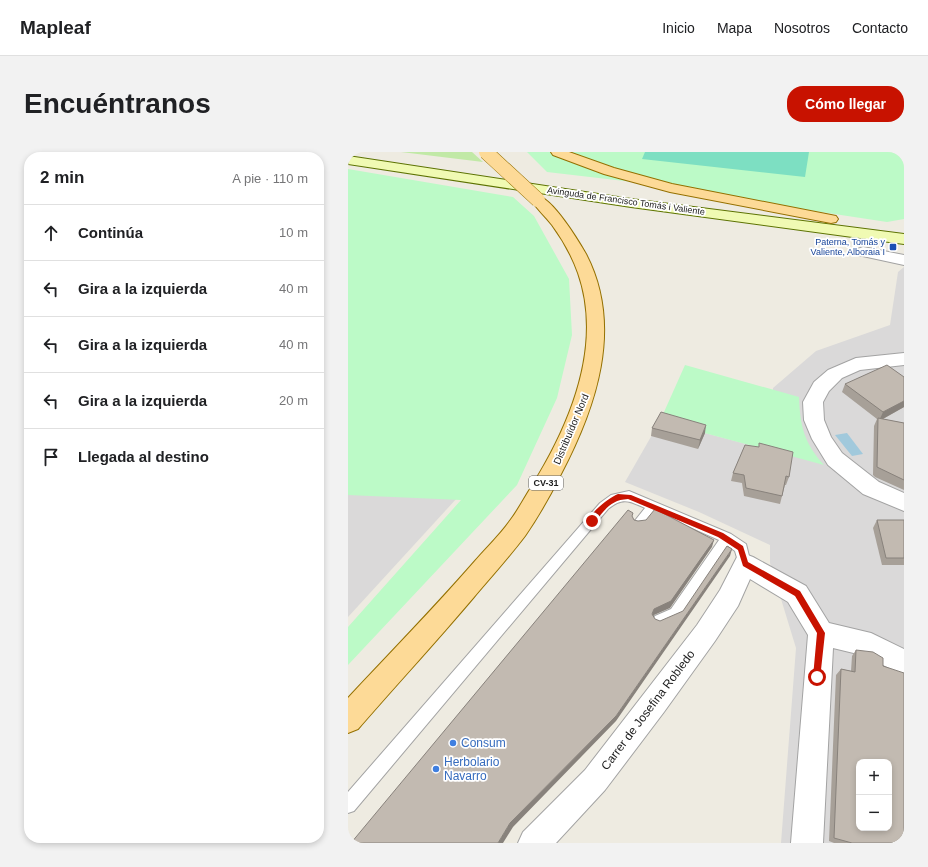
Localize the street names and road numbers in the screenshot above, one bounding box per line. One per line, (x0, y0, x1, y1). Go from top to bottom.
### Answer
street label: Avinguda de Francisco Tomás i Valiente (547, 185, 705, 217)
street label: Distribuïdor Nord (551, 392, 591, 466)
road number: CV-31 (529, 476, 563, 490)
street label: Carrer de Josefina Robledo (598, 647, 698, 773)

